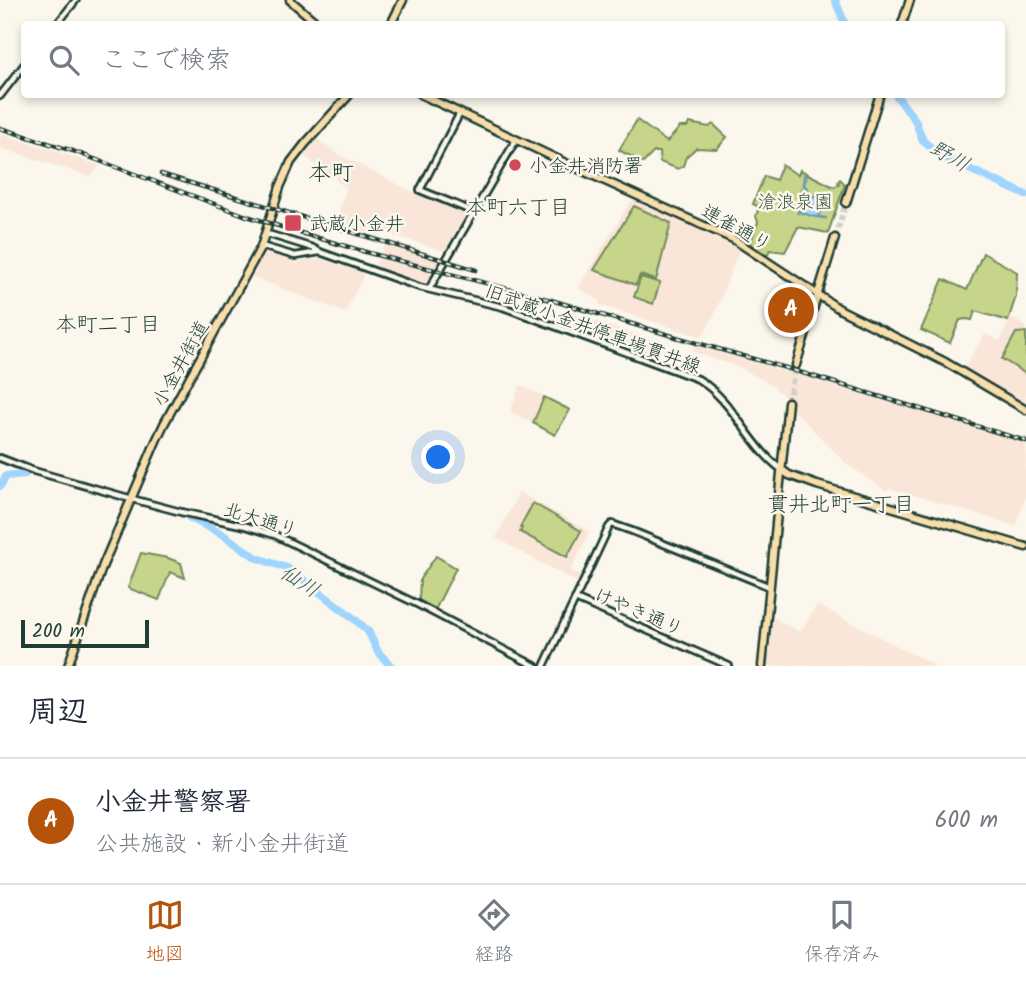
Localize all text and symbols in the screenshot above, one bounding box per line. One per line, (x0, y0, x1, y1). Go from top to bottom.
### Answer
search box (21, 21, 1005, 98)
text: ここで検索 (101, 40, 231, 82)
icon: search (45, 41, 83, 79)
water label: 野川 (923, 133, 976, 182)
place label: 小金井消防署 (529, 152, 643, 182)
district label: 本町 (308, 156, 354, 192)
marker: 小金井消防署 (507, 157, 523, 173)
park label: 滄浪泉園 (757, 188, 833, 218)
district label: 本町六丁目 (466, 192, 571, 225)
street label: 連雀通り (696, 197, 777, 260)
place label: 武蔵小金井 (309, 210, 404, 240)
marker: 武蔵小金井 (283, 213, 303, 233)
street label: 旧武蔵小金井停車場貫井線 (480, 277, 705, 383)
pin: A (768, 284, 814, 336)
district label: 本町二丁目 (56, 309, 161, 342)
street label: 小金井街道 (146, 315, 218, 413)
your location (421, 440, 455, 474)
district label: 貫井北町一丁目 (768, 489, 915, 522)
street label: 北大通り (220, 495, 301, 546)
water label: 仙川 (273, 557, 326, 607)
street label: けやき通り (589, 580, 688, 645)
scale bar (21, 617, 149, 649)
text: 200 m (32, 617, 85, 647)
text: 周辺 (28, 689, 88, 737)
text: 小金井警察署 (95, 782, 251, 824)
text: A (44, 803, 58, 839)
text: 600 m (935, 803, 998, 839)
text: 公共施設 · 新小金井街道 (95, 827, 349, 863)
tab: 地図 (146, 896, 184, 970)
tab: 経路 (475, 896, 513, 970)
tab: 保存済み (804, 896, 880, 970)

